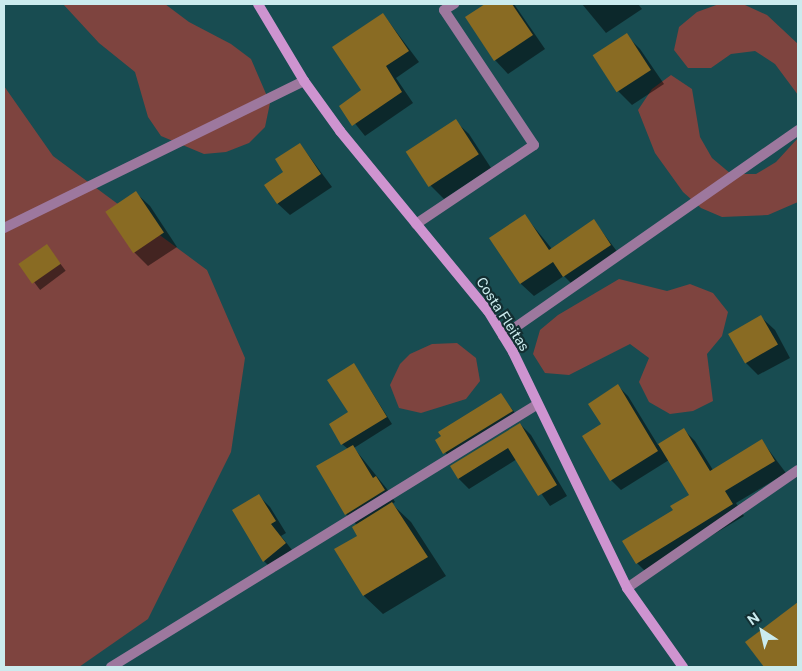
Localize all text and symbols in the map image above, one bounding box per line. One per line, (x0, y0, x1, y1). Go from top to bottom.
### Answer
street label: Costa Fleitas (473, 274, 533, 354)
north arrow (737, 606, 787, 656)
text: N (744, 609, 762, 628)

